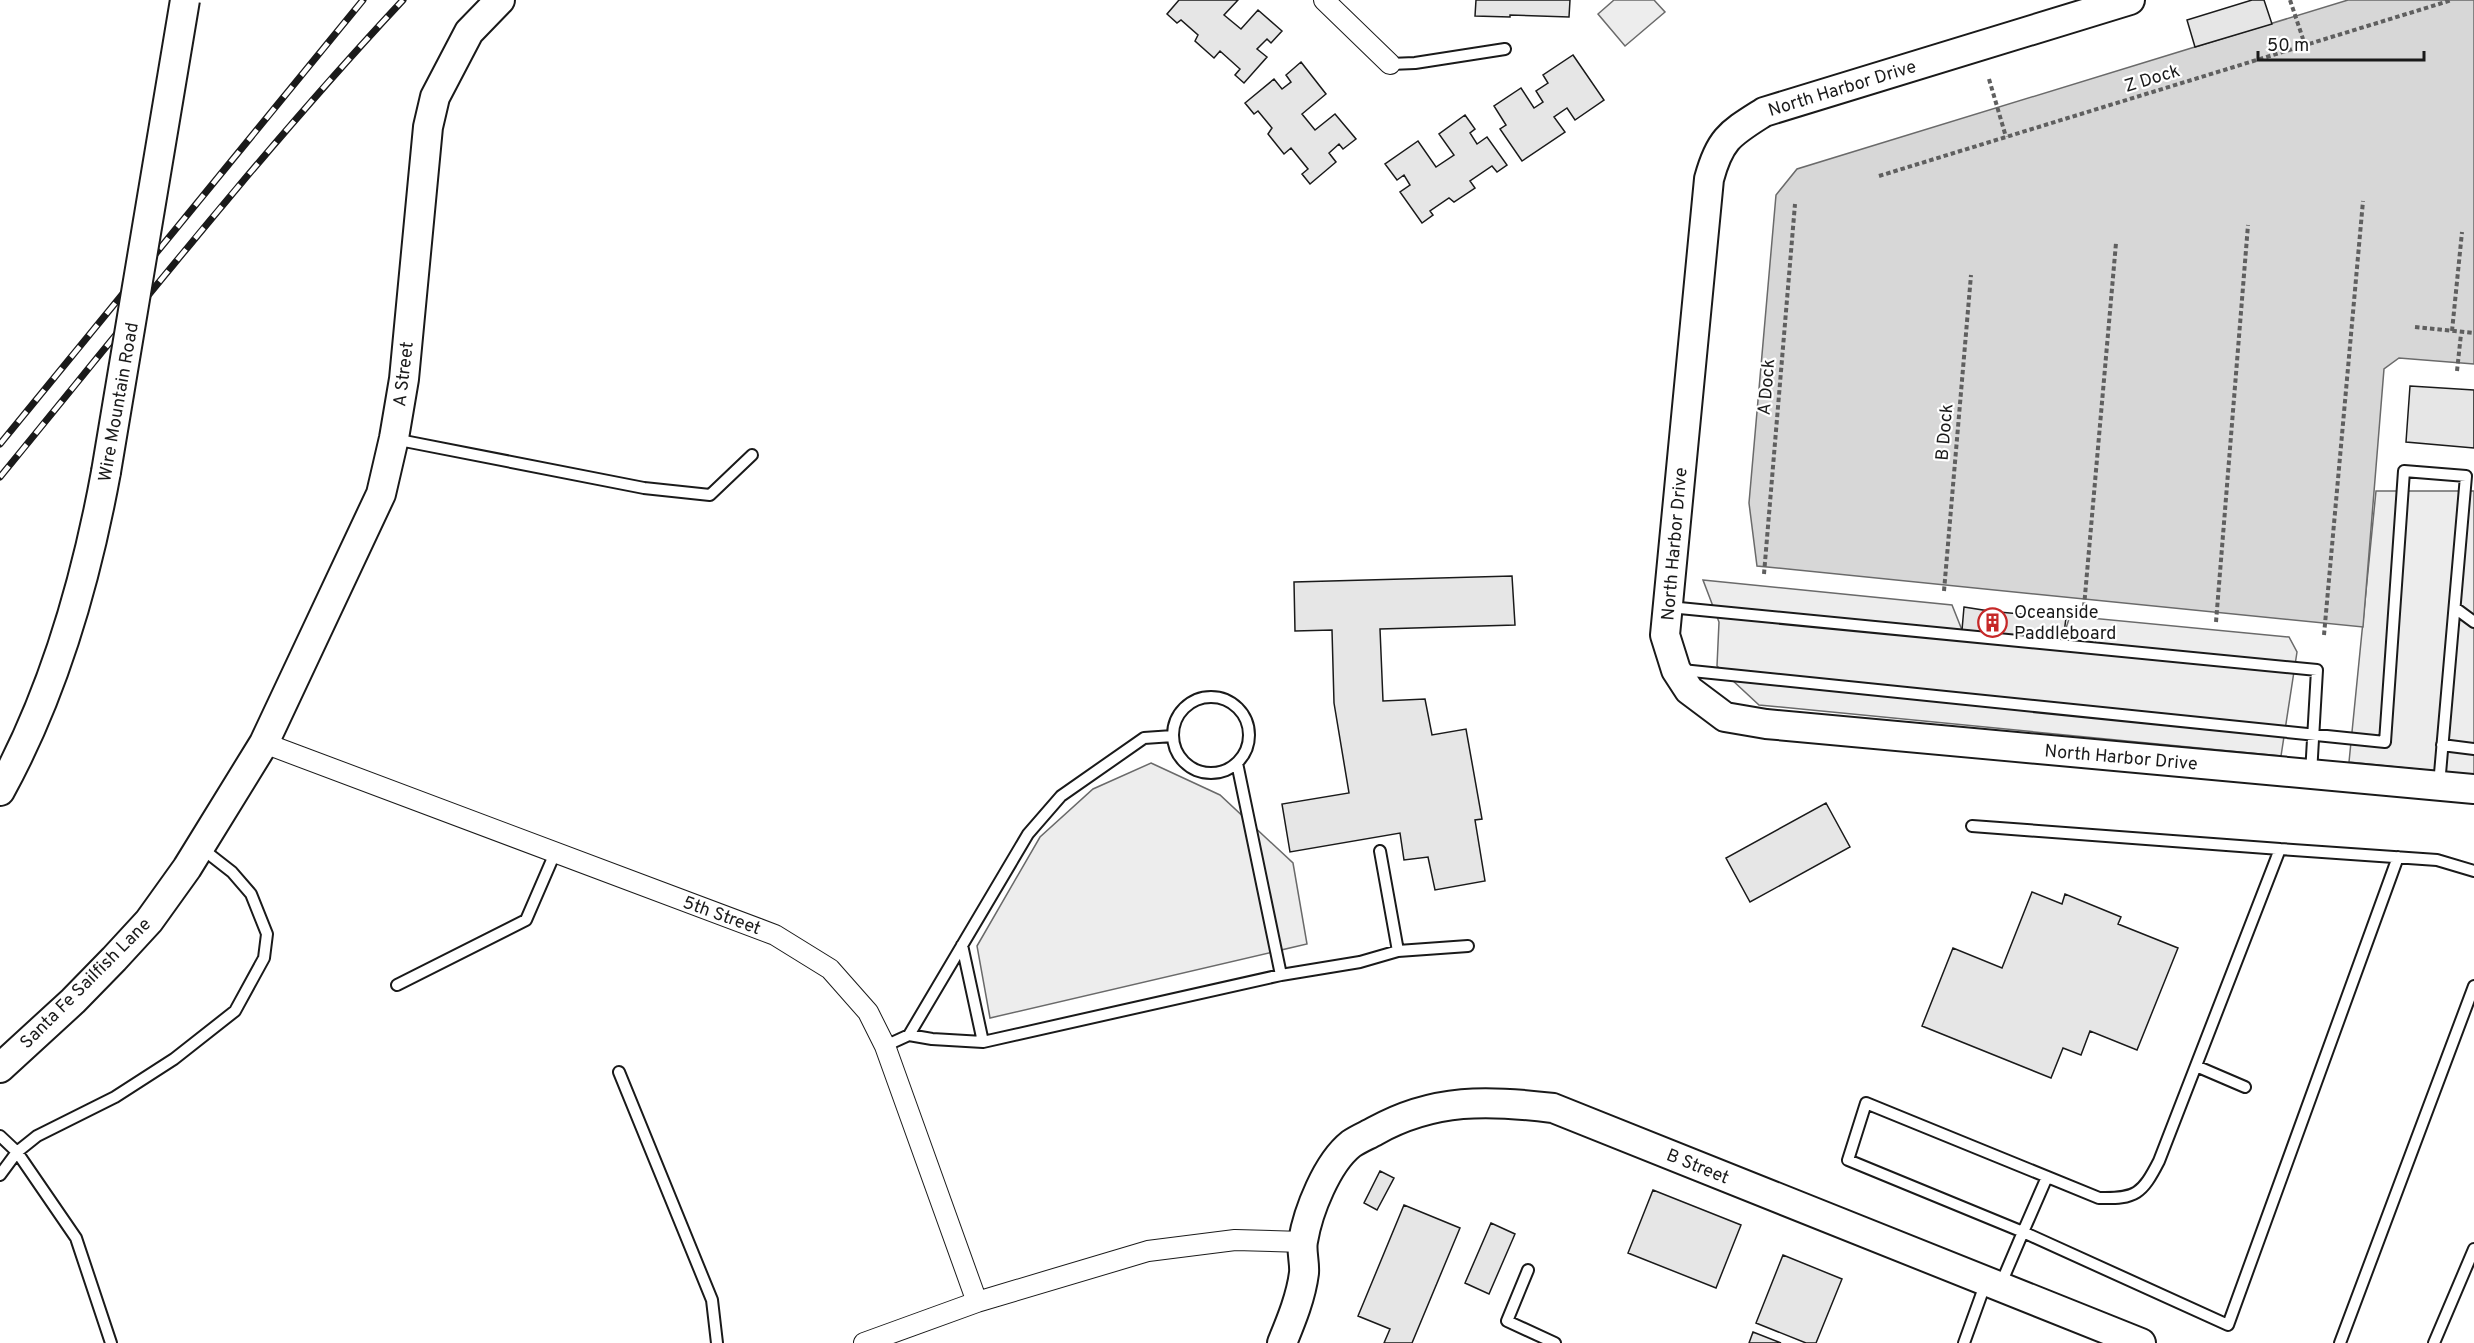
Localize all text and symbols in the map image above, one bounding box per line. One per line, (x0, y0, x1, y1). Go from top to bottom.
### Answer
scale bar (2258, 24, 2424, 62)
text: 50 m (2267, 35, 2309, 58)
street label: North Harbor Drive (1766, 56, 1919, 123)
street label: Z Dock (2122, 60, 2183, 99)
street label: Wire Mountain Road (94, 321, 145, 484)
street label: A Street (389, 340, 420, 408)
street label: A Dock (1754, 358, 1781, 416)
street label: B Dock (1932, 403, 1959, 462)
street label: North Harbor Drive (1657, 467, 1694, 622)
place label: Oceanside Paddleboard (2014, 602, 2116, 646)
building icon: Oceanside Paddleboard (1977, 606, 2009, 638)
street label: North Harbor Drive (2043, 740, 2198, 777)
street label: 5th Street (679, 892, 764, 941)
street label: Santa Fe Sailfish Lane (16, 914, 156, 1054)
street label: B Street (1663, 1144, 1732, 1190)

